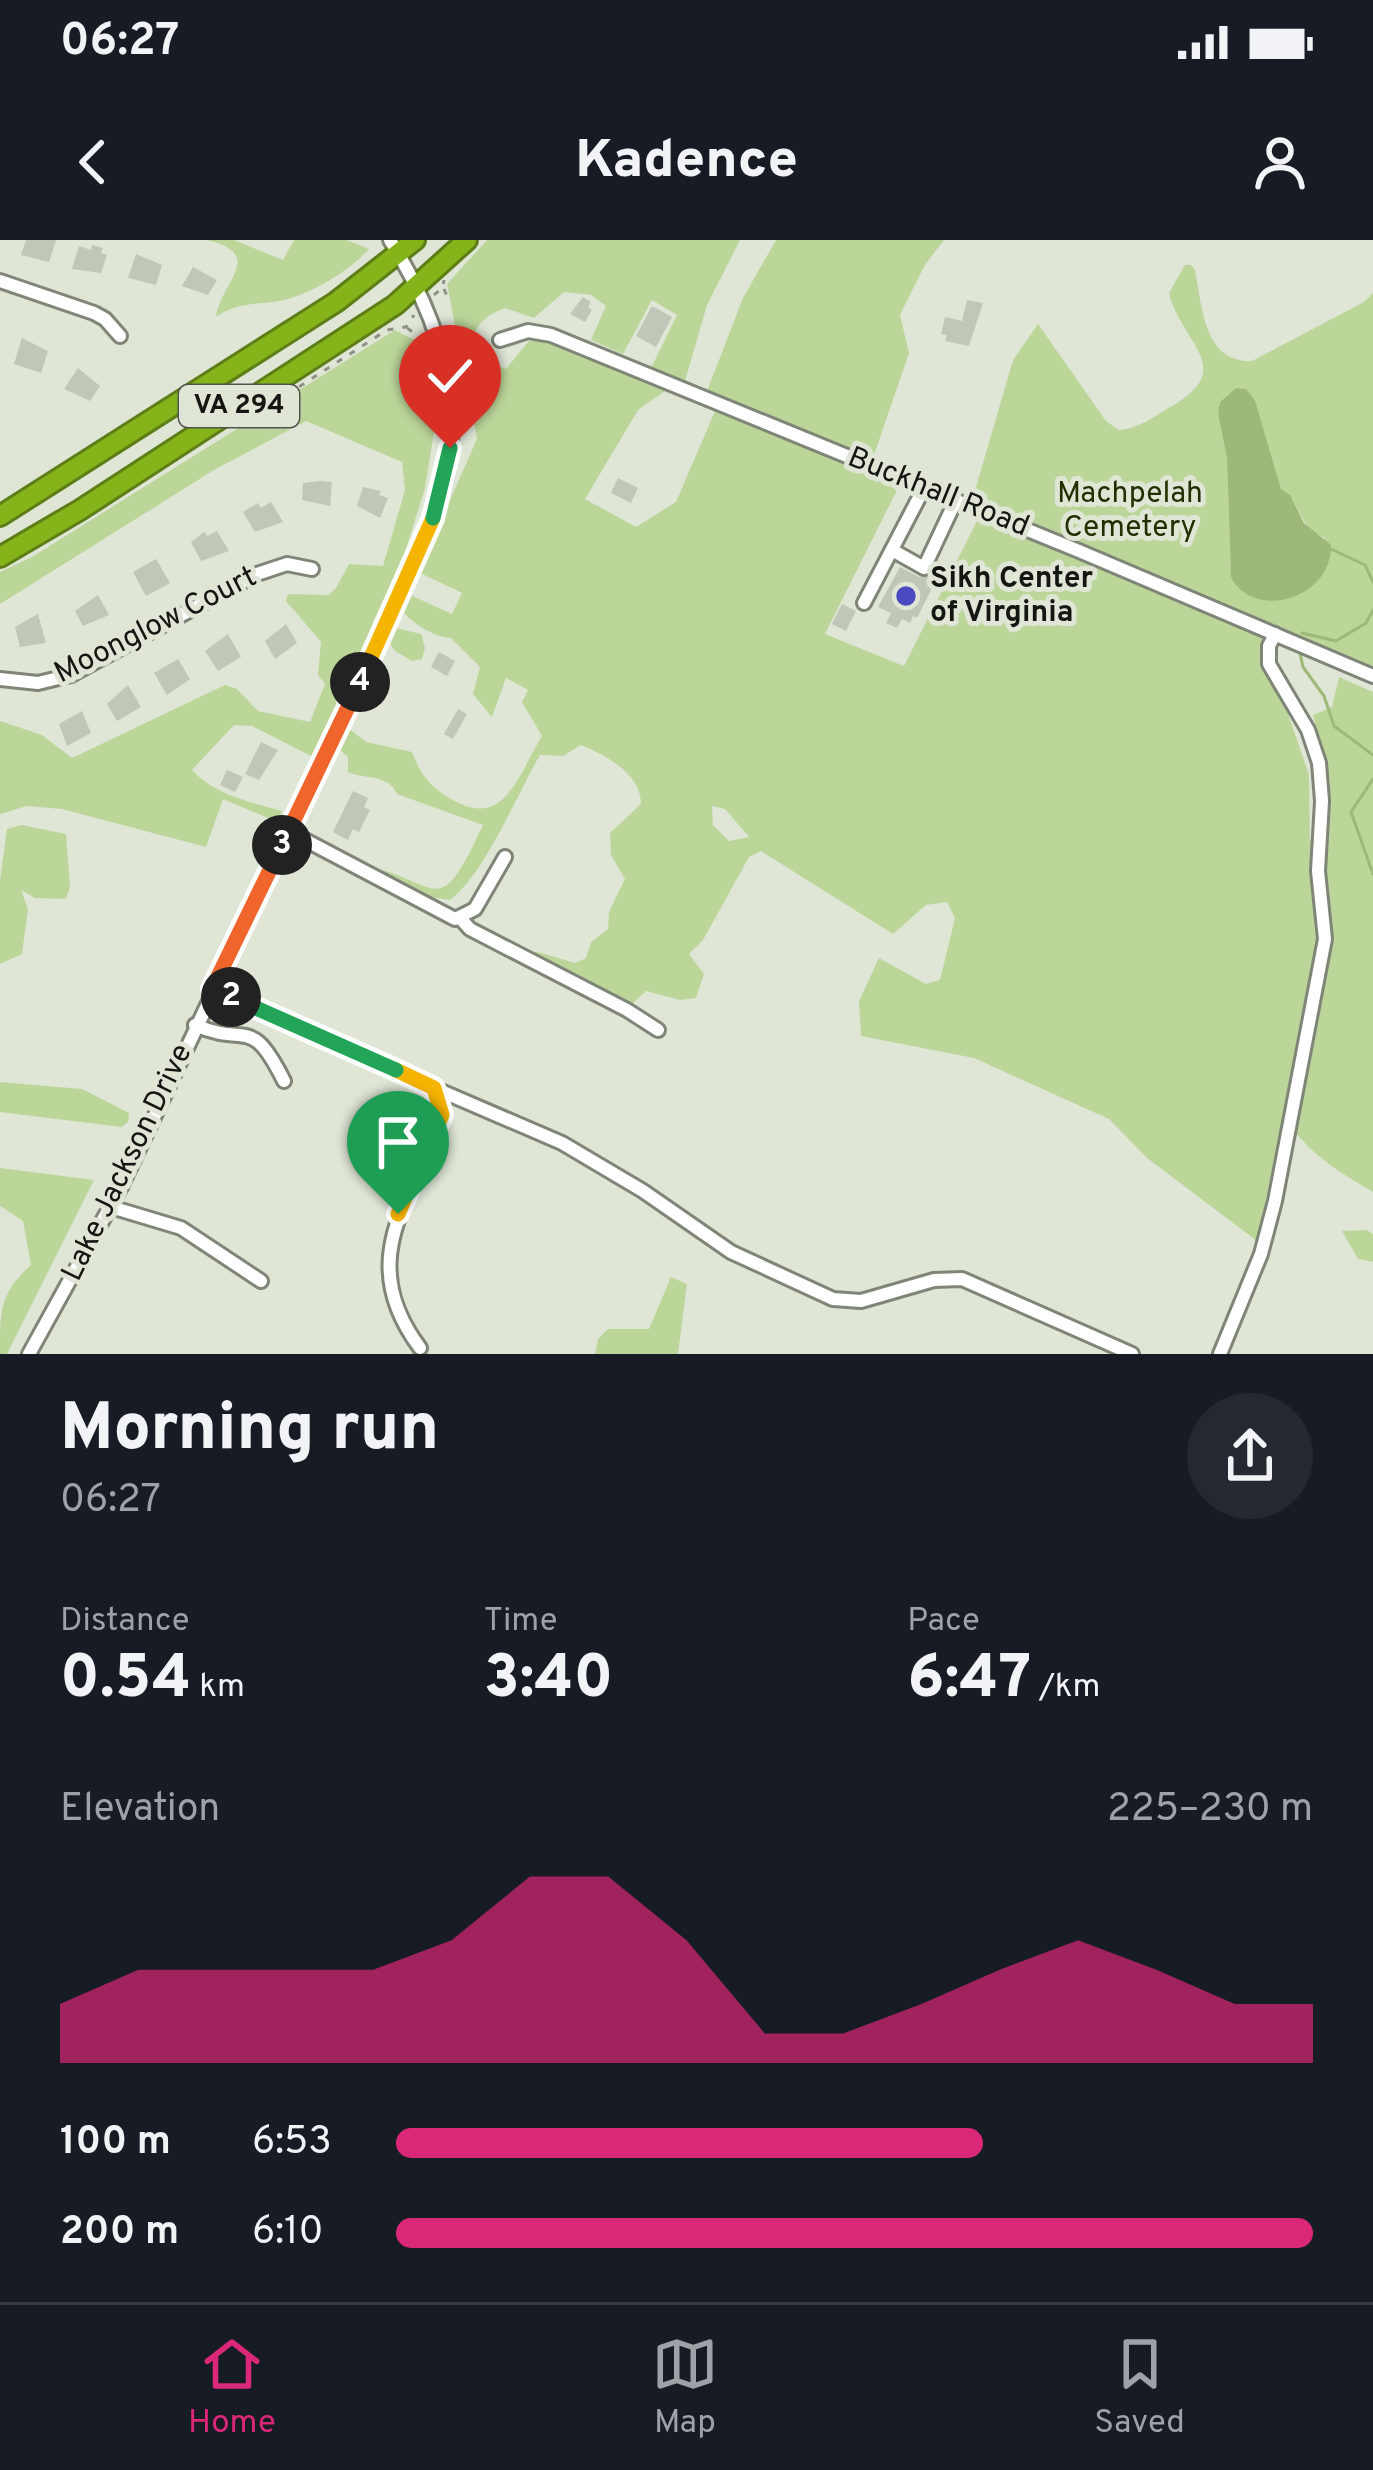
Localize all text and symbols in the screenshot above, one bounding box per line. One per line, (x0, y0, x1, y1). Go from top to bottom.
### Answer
text: 06:27 (60, 14, 179, 71)
text: Kadence (575, 128, 798, 197)
icon: back (60, 129, 126, 195)
icon: person (1247, 129, 1313, 195)
pin (399, 325, 501, 448)
icon: check (417, 343, 483, 409)
road number: VA 294 (179, 385, 299, 427)
street label: Buckhall Road (842, 440, 1034, 546)
park label: Machpelah Cemetery (1057, 476, 1203, 547)
street label: Moonglow Court (49, 559, 263, 693)
place label: Sikh Center of Virginia (930, 561, 1094, 632)
marker: Sikh Center of Virginia (893, 583, 919, 609)
pin: 4 (330, 652, 390, 712)
text: 4 (349, 661, 371, 703)
pin: 3 (252, 815, 312, 875)
text: 3 (272, 824, 292, 866)
pin: 2 (201, 967, 261, 1027)
text: 2 (221, 976, 241, 1018)
street label: Lake Jackson Drive (55, 1038, 201, 1288)
pin (347, 1091, 449, 1214)
icon: arrive (365, 1109, 431, 1175)
text: Morning run (60, 1390, 439, 1473)
button: share (1187, 1393, 1313, 1519)
text: 06:27 (60, 1477, 161, 1526)
text: Distance (60, 1601, 190, 1643)
text: Time (484, 1601, 557, 1643)
text: Pace (907, 1601, 980, 1643)
text: 0.54 (60, 1643, 191, 1719)
text: 3:40 (484, 1643, 613, 1719)
text: 6:47 (907, 1643, 1031, 1719)
text: km (191, 1667, 245, 1709)
text: /km (1031, 1667, 1100, 1709)
text: Elevation (60, 1786, 220, 1835)
text: 225–230 m (1107, 1786, 1313, 1835)
text: 100 m (60, 2119, 171, 2168)
text: 6:53 (252, 2119, 332, 2168)
text: 200 m (60, 2209, 179, 2258)
text: 6:10 (252, 2209, 324, 2258)
tab: Home (188, 2331, 276, 2445)
tab: Map (652, 2331, 718, 2445)
tab: Saved (1094, 2331, 1185, 2445)

